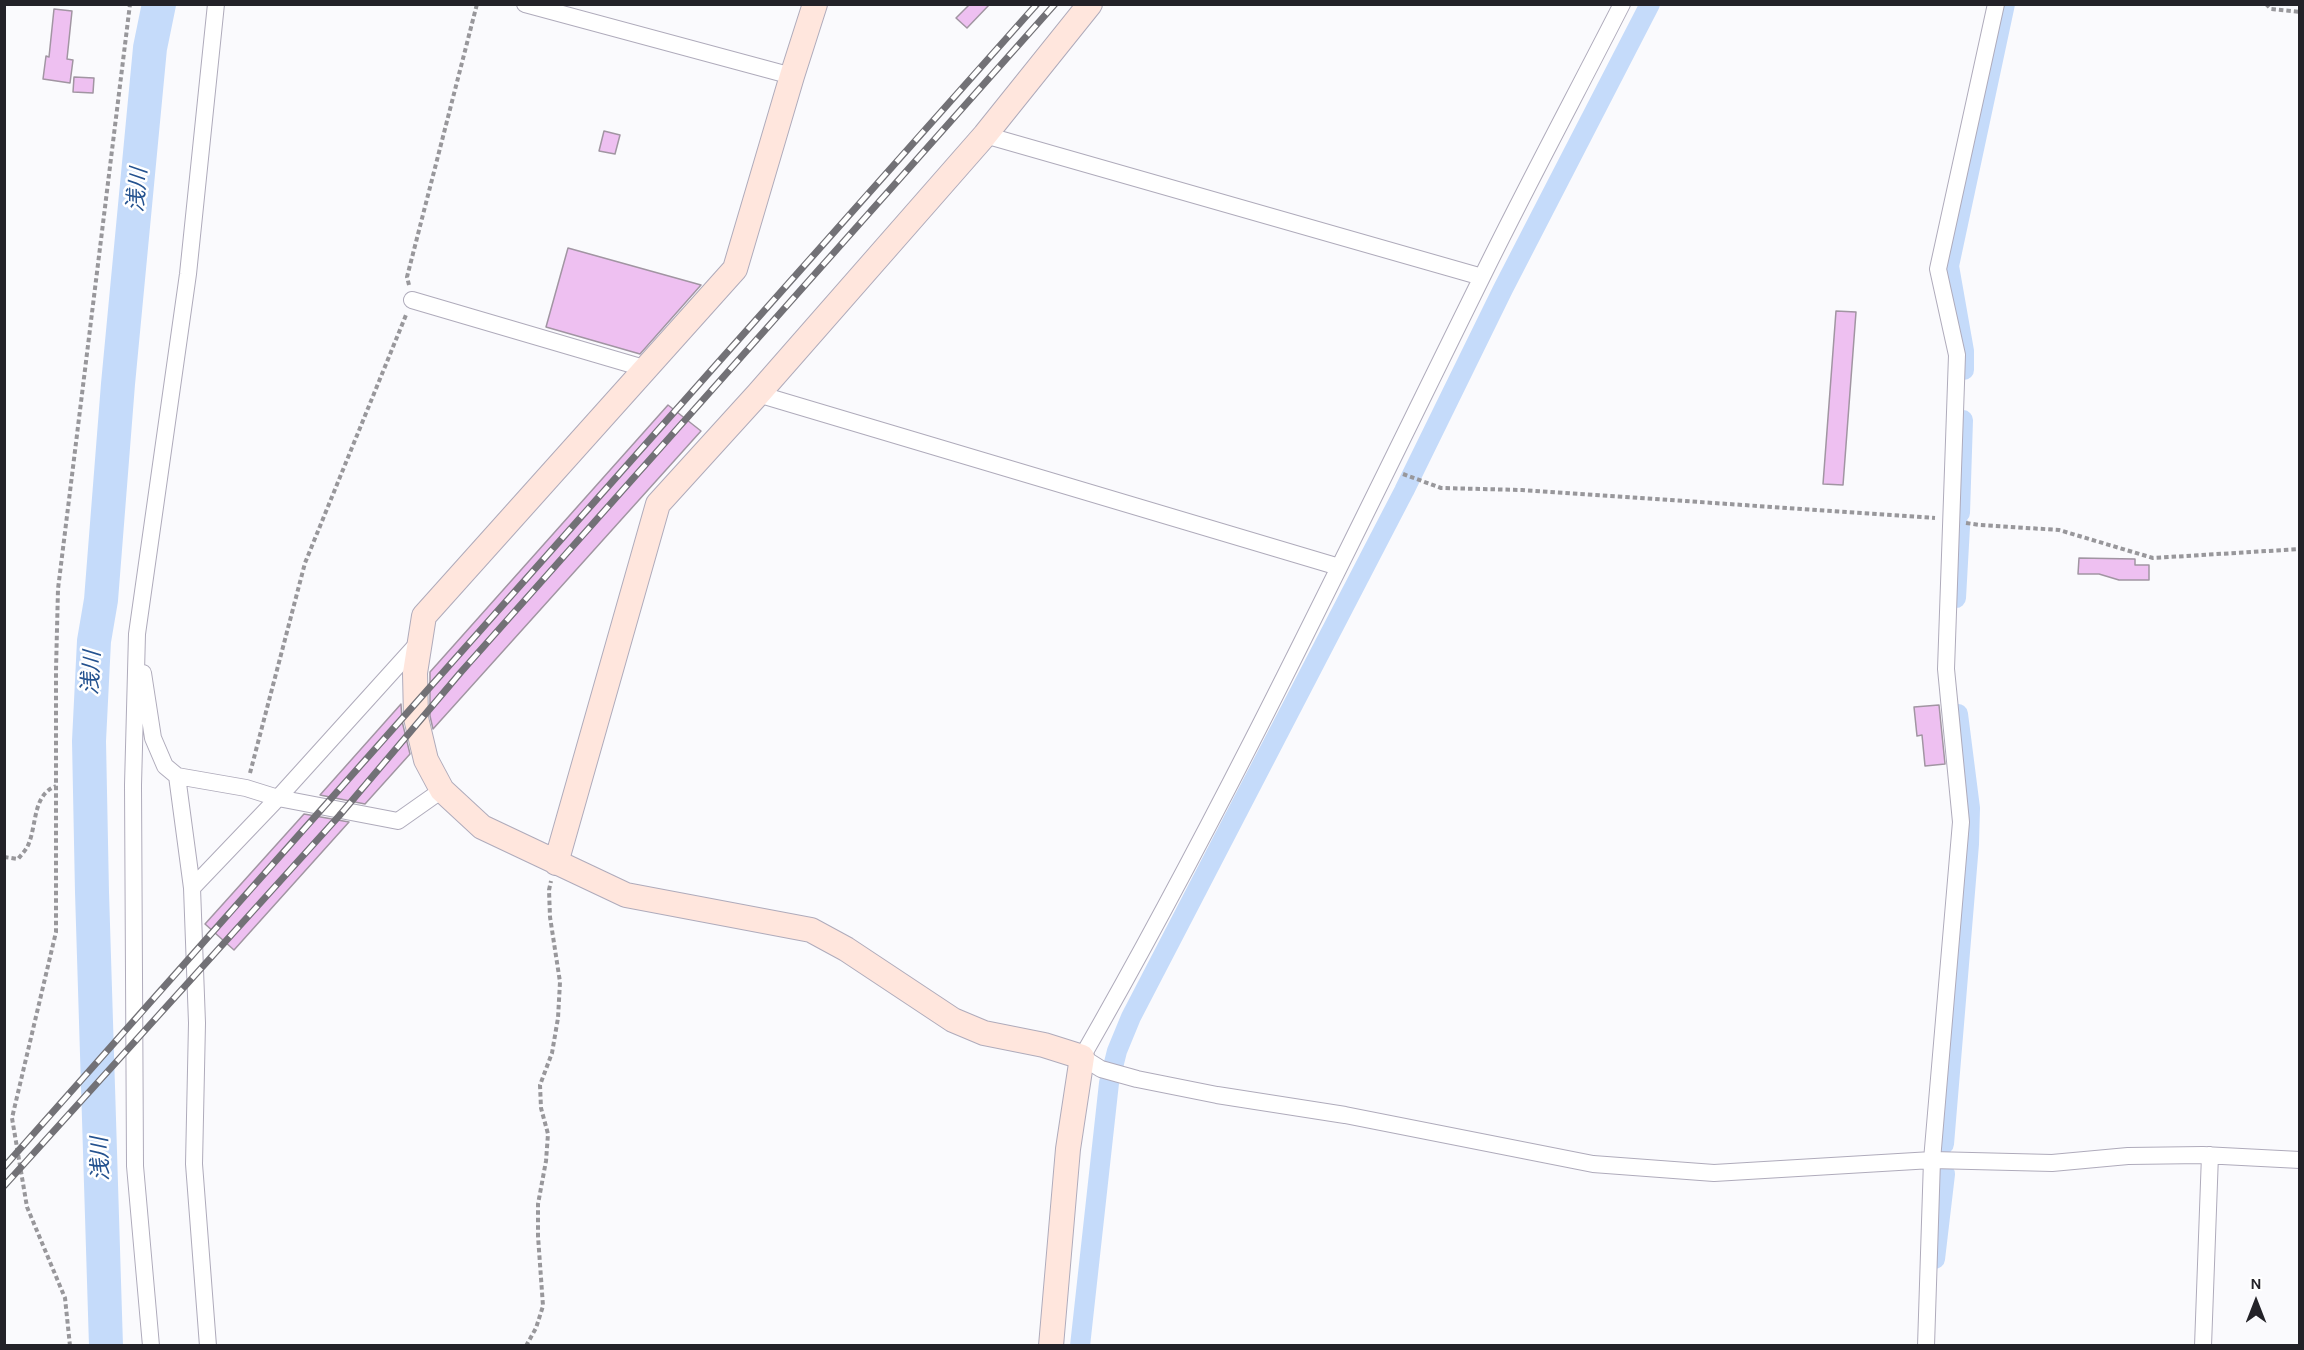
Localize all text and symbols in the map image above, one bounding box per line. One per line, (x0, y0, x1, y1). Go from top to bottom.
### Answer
water label: 浅川 (123, 167, 153, 213)
water label: 浅川 (78, 650, 106, 696)
water label: 浅川 (87, 1137, 115, 1181)
north arrow (2226, 1272, 2286, 1332)
text: N (2250, 1274, 2262, 1293)

